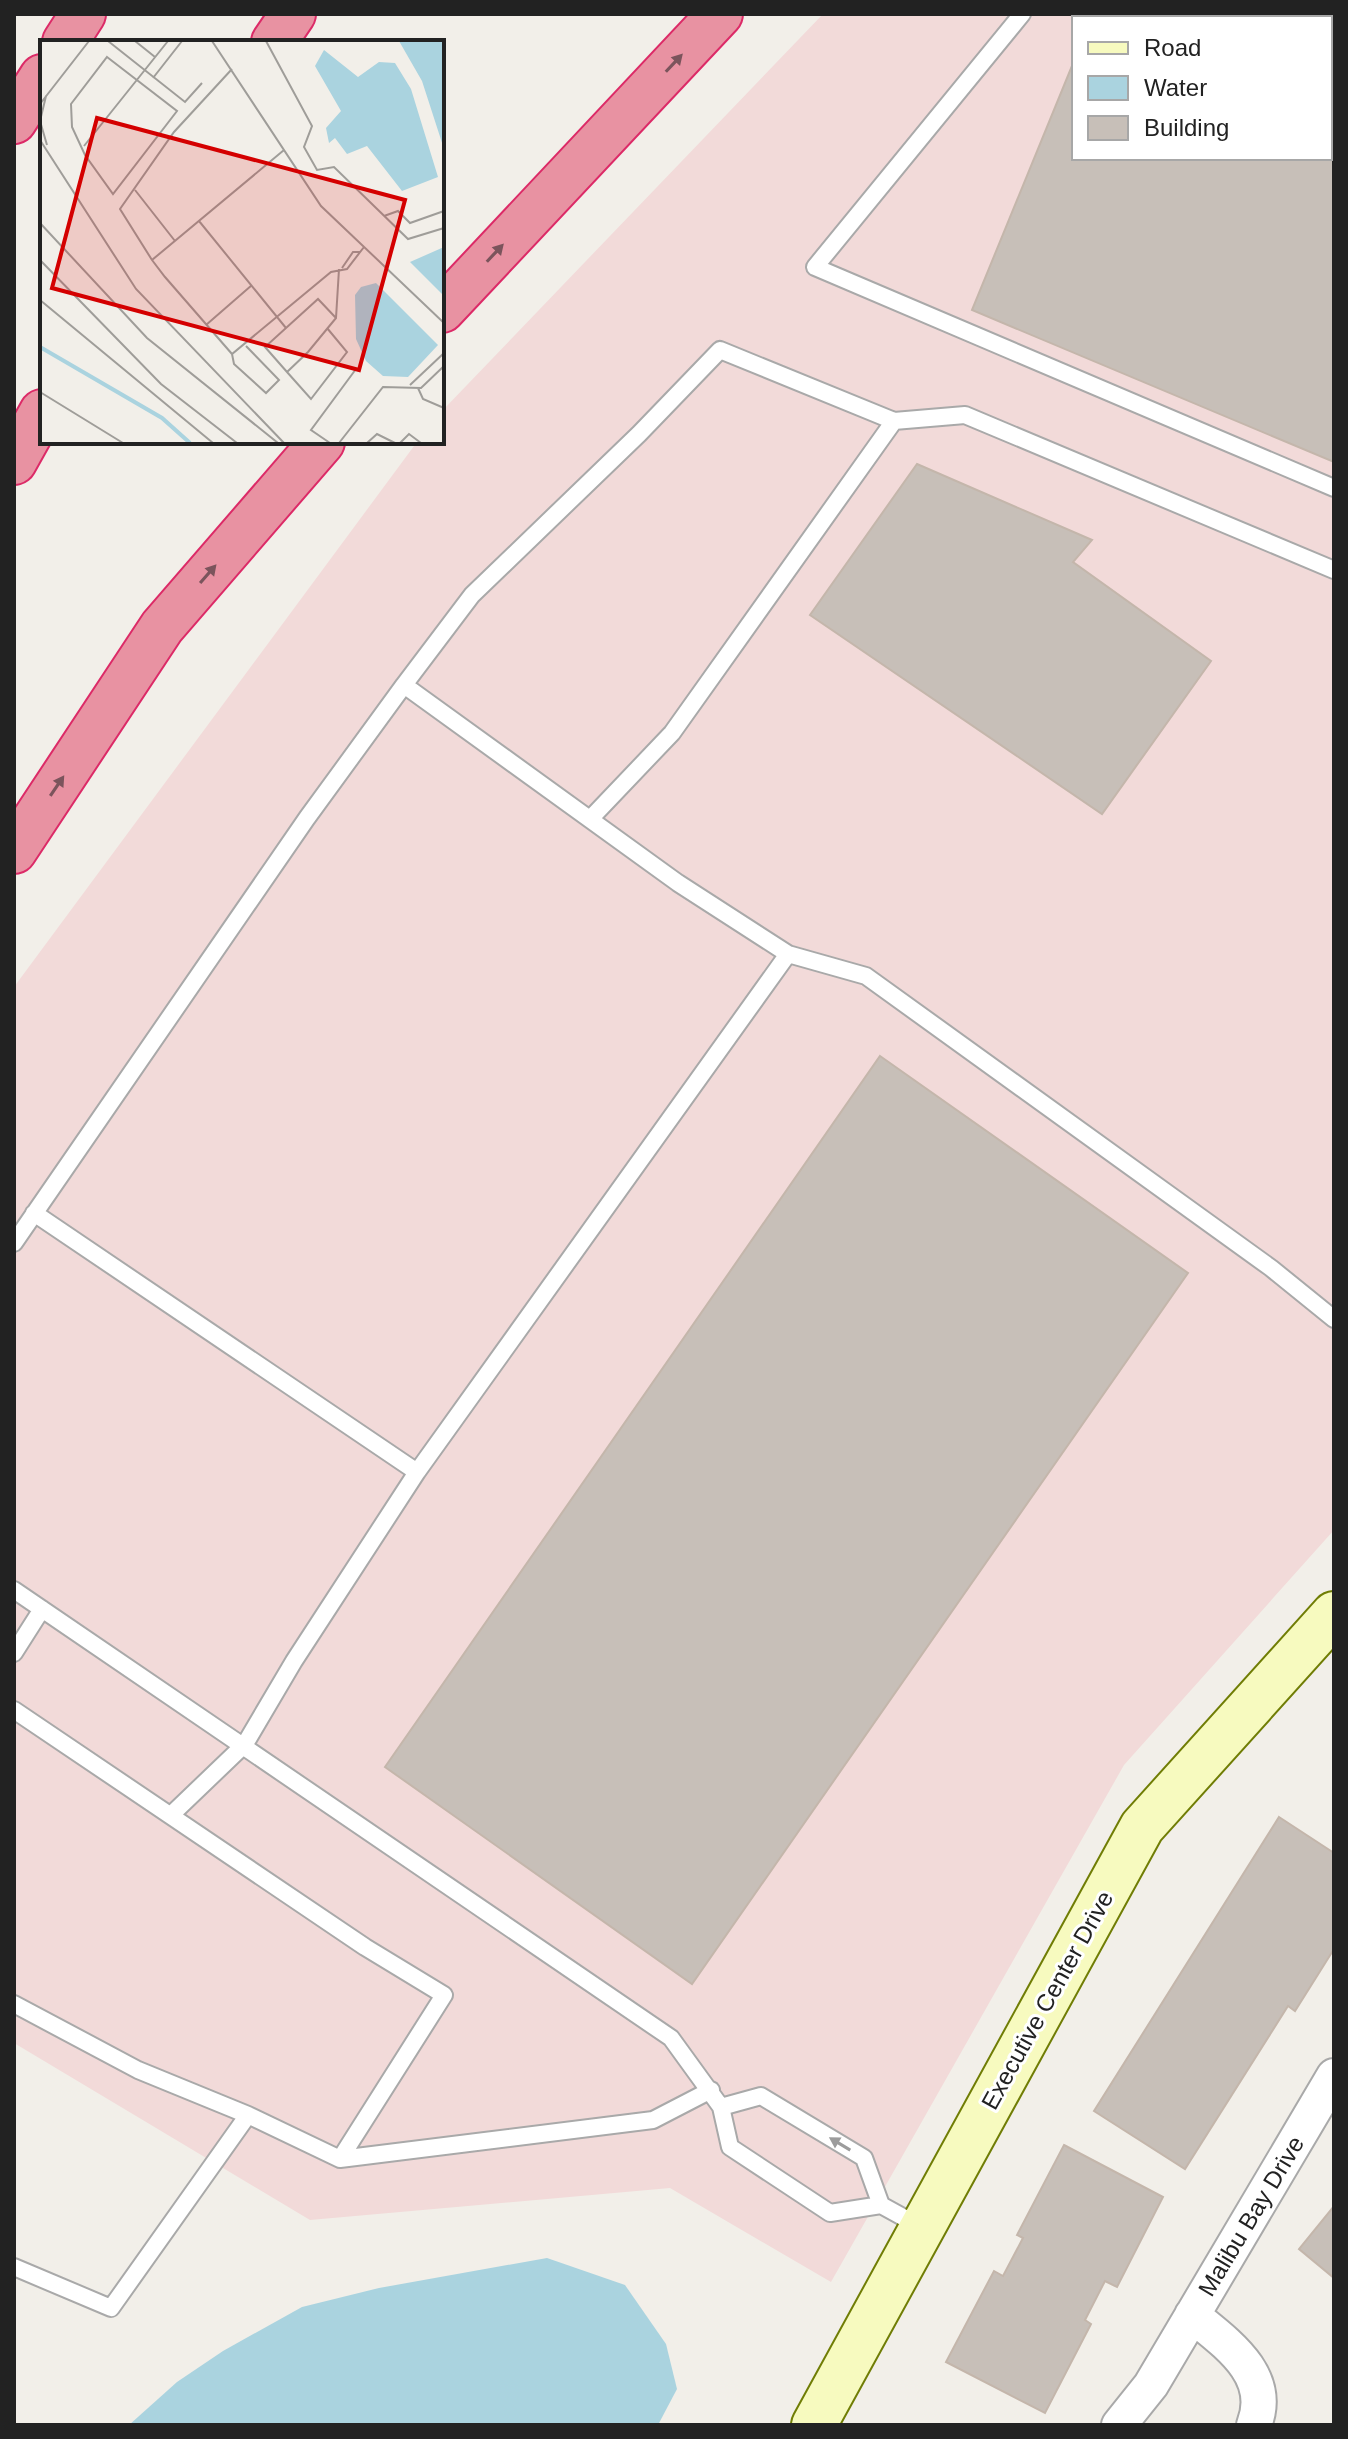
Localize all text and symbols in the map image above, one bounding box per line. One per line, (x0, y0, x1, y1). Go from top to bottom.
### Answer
legend (1072, 16, 1332, 160)
text: Road (1144, 34, 1201, 61)
inset map (40, 40, 444, 444)
one-way arrow (664, 54, 682, 73)
text: Water (1144, 74, 1207, 101)
text: Building (1144, 114, 1229, 141)
one-way arrow (486, 244, 504, 263)
one-way arrow (198, 565, 216, 584)
one-way arrow (49, 775, 64, 796)
street label: Executive Center Drive (976, 1886, 1118, 2114)
street label: Malibu Bay Drive (1193, 2131, 1309, 2301)
one-way arrow (829, 2137, 851, 2151)

